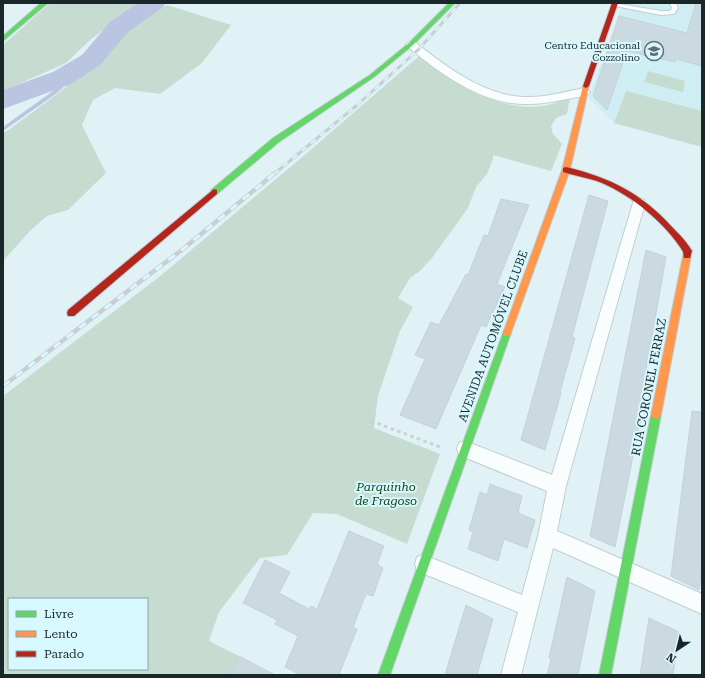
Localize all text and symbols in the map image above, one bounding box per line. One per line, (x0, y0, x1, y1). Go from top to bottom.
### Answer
place label: Centro Educacional Cozzolino (545, 40, 640, 63)
school or university icon: Centro Educacional Cozzolino (643, 40, 665, 62)
street label: AVENIDA AUTOMÓVEL CLUBE (455, 248, 531, 424)
street label: RUA CORONEL FERRAZ (629, 317, 669, 457)
park label: Parquinho de Fragoso (355, 480, 417, 508)
legend (8, 598, 148, 670)
text: Livre (44, 607, 74, 621)
text: Lento (44, 627, 78, 641)
north arrow (657, 630, 697, 670)
text: Parado (44, 647, 84, 661)
text: N (664, 650, 679, 666)

